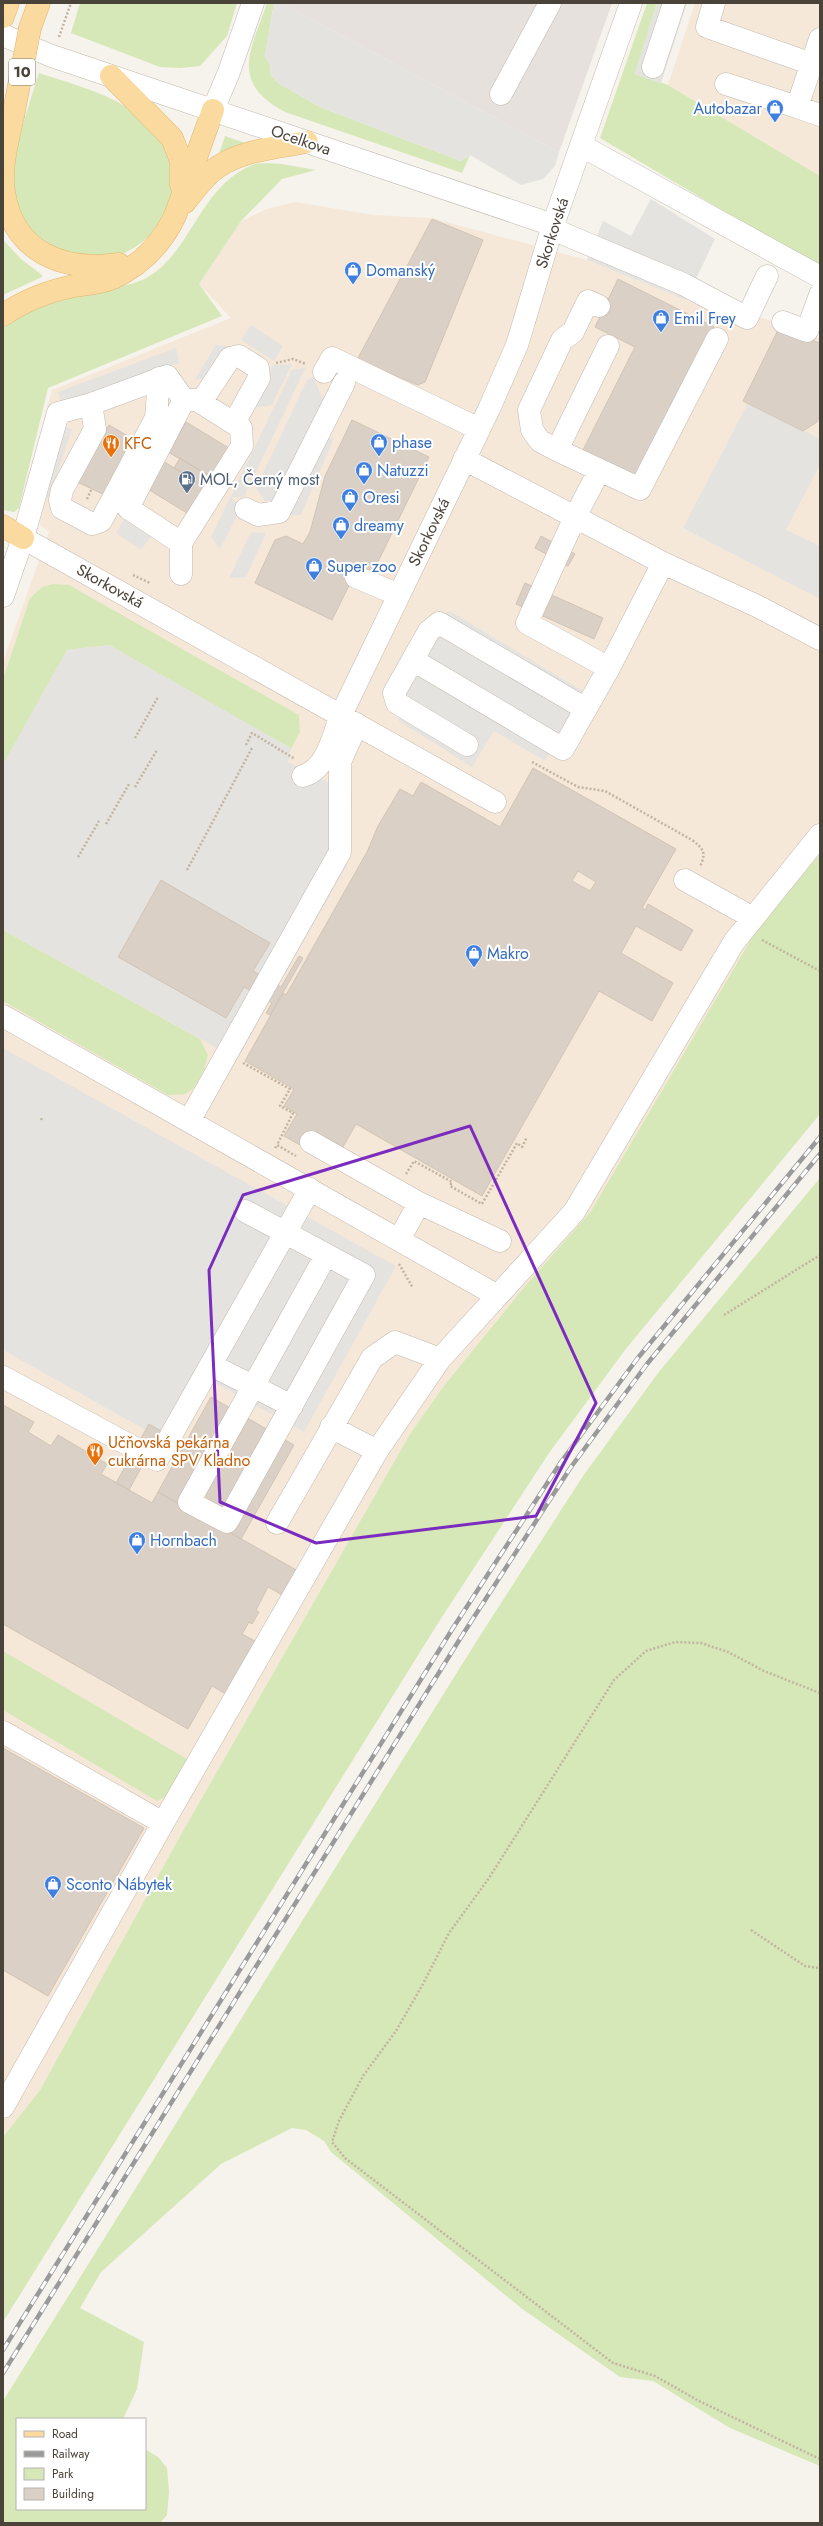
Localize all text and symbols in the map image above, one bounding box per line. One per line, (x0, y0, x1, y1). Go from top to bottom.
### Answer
road number: 10 (9, 59, 35, 85)
place label: Autobazar (693, 97, 763, 120)
shop icon: Autobazar (765, 98, 785, 123)
street label: Ocelkova (268, 119, 334, 161)
street label: Skorkovská (530, 195, 574, 271)
place label: Domanský (366, 259, 436, 282)
shop icon: Domanský (343, 260, 363, 285)
place label: Emil Frey (674, 307, 737, 330)
shop icon: Emil Frey (651, 308, 671, 333)
place label: phase (392, 431, 432, 454)
place label: KFC (124, 432, 152, 455)
shop icon: phase (369, 432, 389, 457)
restaurant icon: KFC (101, 433, 121, 458)
place label: Natuzzi (377, 459, 429, 482)
shop icon: Natuzzi (354, 460, 374, 485)
place label: MOL, Černý most (200, 468, 320, 491)
fuel station icon: MOL, Černý most (177, 469, 197, 494)
place label: Oresi (363, 486, 400, 509)
shop icon: Oresi (340, 487, 360, 512)
street label: Skorkovská (403, 494, 455, 570)
place label: dreamy (354, 514, 405, 537)
shop icon: dreamy (331, 515, 351, 540)
place label: Super zoo (327, 555, 397, 578)
shop icon: Super zoo (304, 556, 324, 581)
street label: Skorkovská (72, 558, 148, 614)
place label: Makro (487, 942, 529, 965)
shop icon: Makro (464, 943, 484, 968)
place label: Učňovská pekárna cukrárna SPV Kladno (108, 1431, 251, 1472)
restaurant icon: Učňovská pekárna cukrárna SPV Kladno (85, 1441, 105, 1466)
place label: Hornbach (150, 1529, 217, 1552)
shop icon: Hornbach (127, 1530, 147, 1555)
place label: Sconto Nábytek (66, 1873, 173, 1896)
shop icon: Sconto Nábytek (43, 1874, 63, 1899)
legend (16, 2418, 146, 2510)
text: Road (52, 2425, 78, 2443)
text: Railway (52, 2445, 90, 2463)
text: Park (52, 2465, 74, 2483)
text: Building (52, 2485, 94, 2503)

